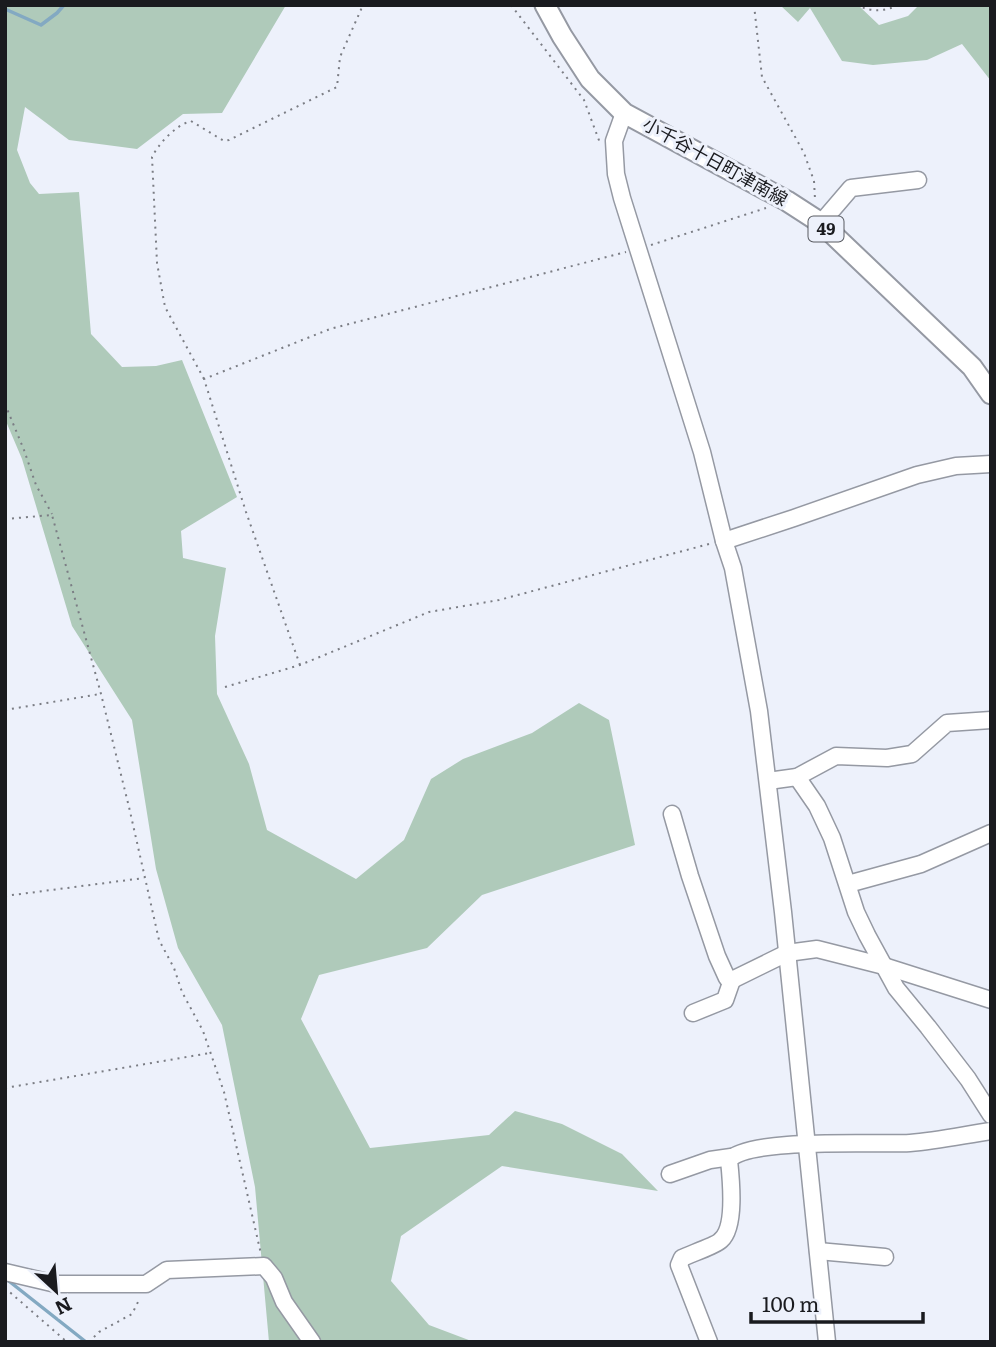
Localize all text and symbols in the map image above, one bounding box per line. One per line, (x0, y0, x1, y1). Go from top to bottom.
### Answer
street label: 小千谷十日町津南線 (638, 110, 793, 212)
road number: 49 (808, 216, 844, 242)
north arrow (21, 1256, 91, 1326)
scale bar (751, 1280, 922, 1324)
text: 100 m (762, 1287, 819, 1318)
text: N (51, 1291, 77, 1323)

